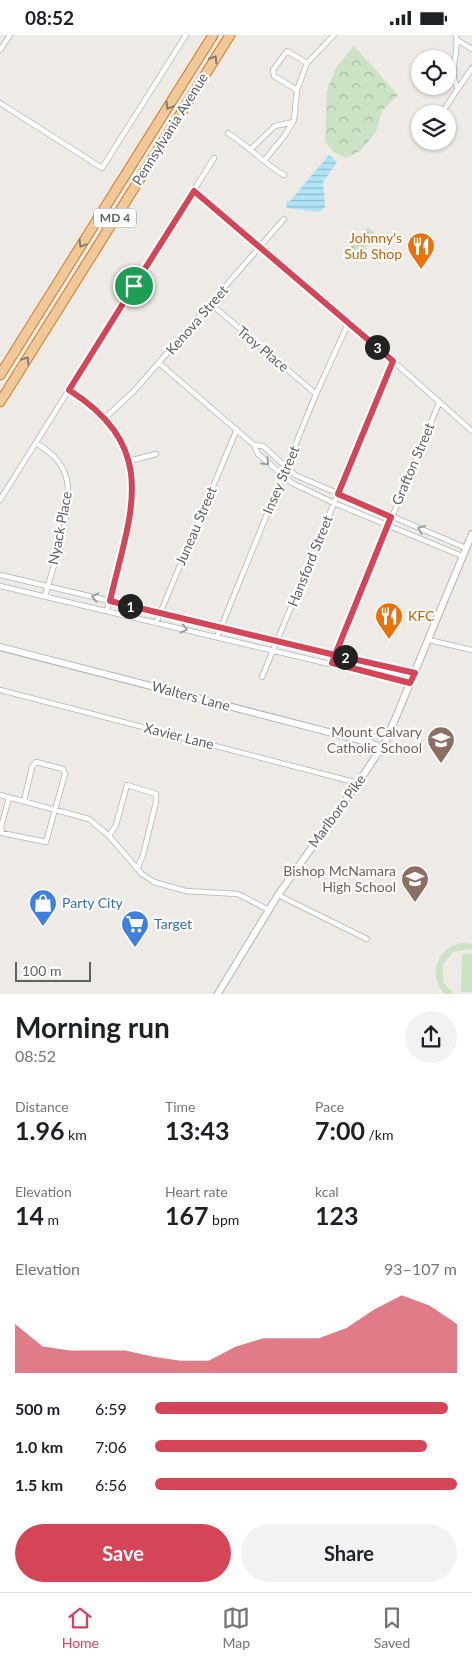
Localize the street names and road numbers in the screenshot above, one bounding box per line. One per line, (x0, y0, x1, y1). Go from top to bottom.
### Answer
street label: Pennsylvania Avenue (128, 69, 211, 188)
road number: MD 4 (94, 209, 136, 227)
street label: Kenova Street (162, 282, 231, 358)
street label: Troy Place (234, 322, 293, 375)
street label: Grafton Street (388, 420, 437, 507)
street label: Insey Street (259, 443, 302, 516)
street label: Juneau Street (171, 484, 220, 568)
street label: Nyack Place (44, 490, 75, 566)
street label: Hansford Street (283, 513, 336, 609)
street label: Walters Lane (150, 677, 232, 714)
street label: Xavier Lane (142, 719, 216, 752)
street label: Marlboro Pike (304, 771, 369, 851)

